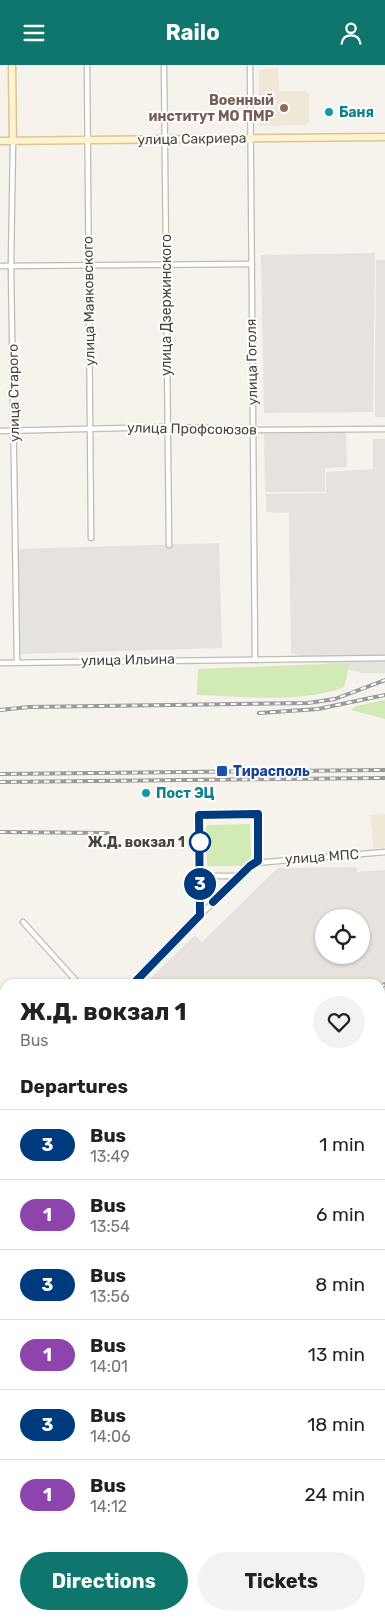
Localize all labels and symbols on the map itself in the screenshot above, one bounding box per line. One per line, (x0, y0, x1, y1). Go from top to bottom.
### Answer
place label: Военный институт МО ПМР (149, 92, 275, 125)
marker: Военный институт МО ПМР (278, 102, 290, 114)
place label: Баня (339, 104, 374, 121)
marker: Баня (323, 106, 335, 118)
street label: улица Сакриера (137, 130, 247, 148)
street label: улица Дзержинского (158, 234, 175, 376)
street label: улица Маяковского (79, 236, 99, 366)
street label: улица Гоголя (243, 318, 261, 406)
street label: улица Старого (5, 344, 23, 442)
street label: улица Профсоюзов (127, 419, 257, 439)
street label: улица Ильина (81, 651, 175, 669)
place label: Тирасполь (233, 763, 310, 780)
marker: Тирасполь (215, 764, 229, 778)
place label: Пост ЭЦ (156, 785, 215, 802)
marker: Пост ЭЦ (140, 787, 152, 799)
marker: Ж.Д. вокзал 1 (189, 831, 211, 853)
place label: Ж.Д. вокзал 1 (88, 834, 185, 851)
street label: улица МПС (284, 846, 360, 868)
line badge: 3 (184, 868, 216, 900)

